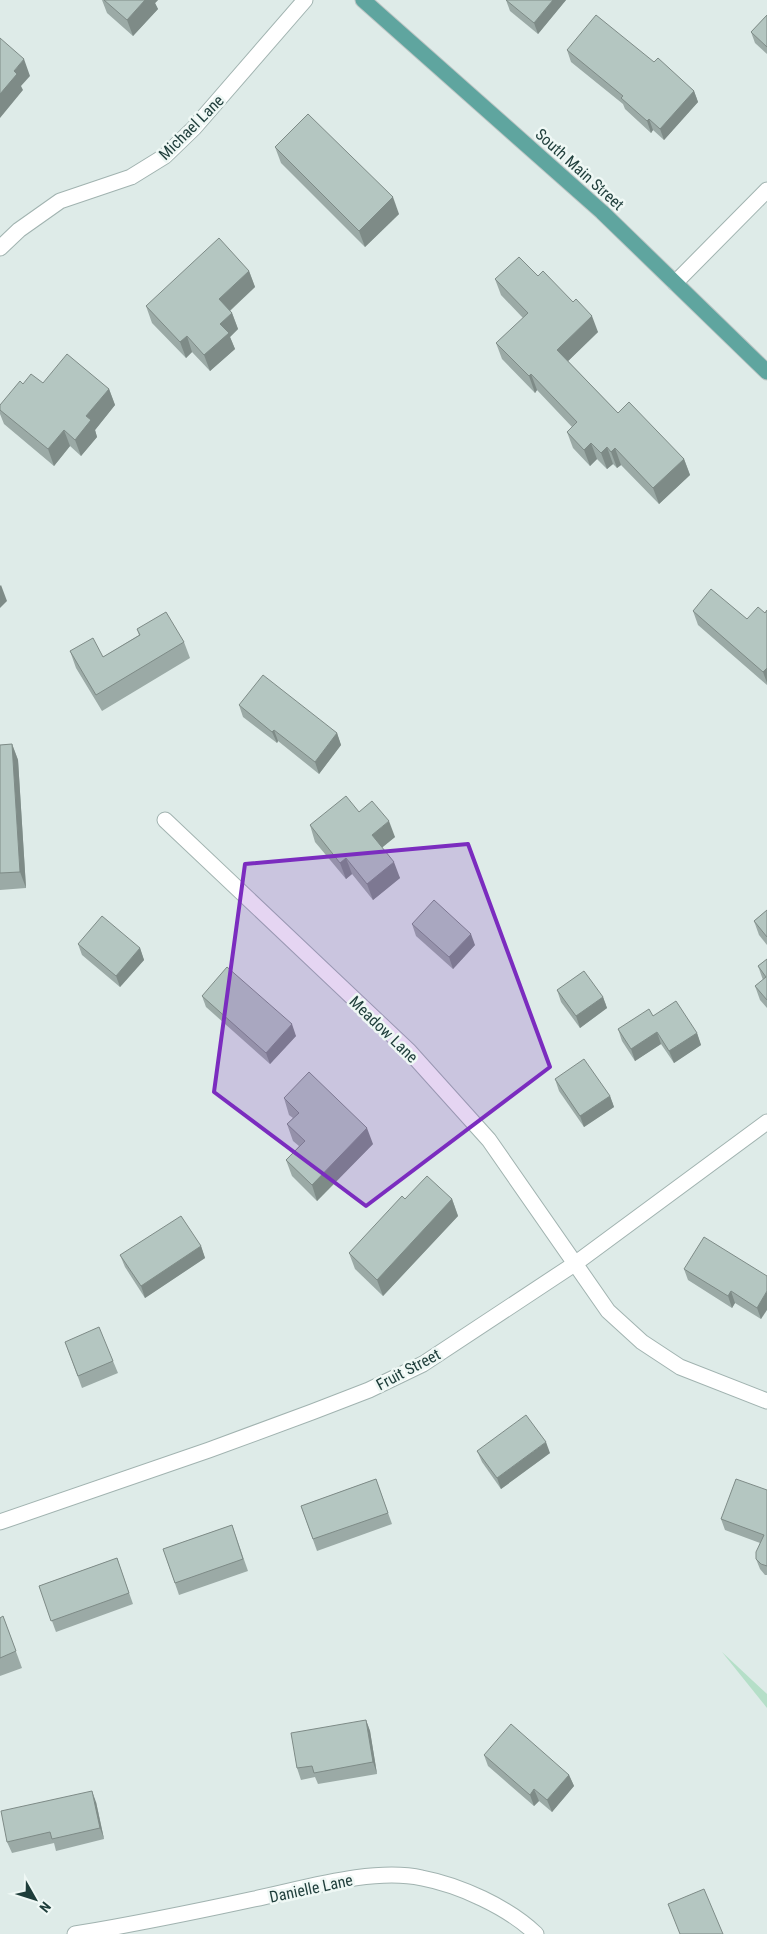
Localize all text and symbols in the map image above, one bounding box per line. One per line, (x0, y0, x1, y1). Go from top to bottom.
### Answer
street label: Michael Lane (155, 91, 228, 164)
street label: South Main Street (531, 125, 628, 214)
street label: Meadow Lane (345, 992, 422, 1067)
street label: Fruit Street (373, 1345, 444, 1394)
street label: Danielle Lane (268, 1870, 355, 1907)
north arrow (10, 1874, 60, 1924)
text: N (36, 1899, 54, 1916)

